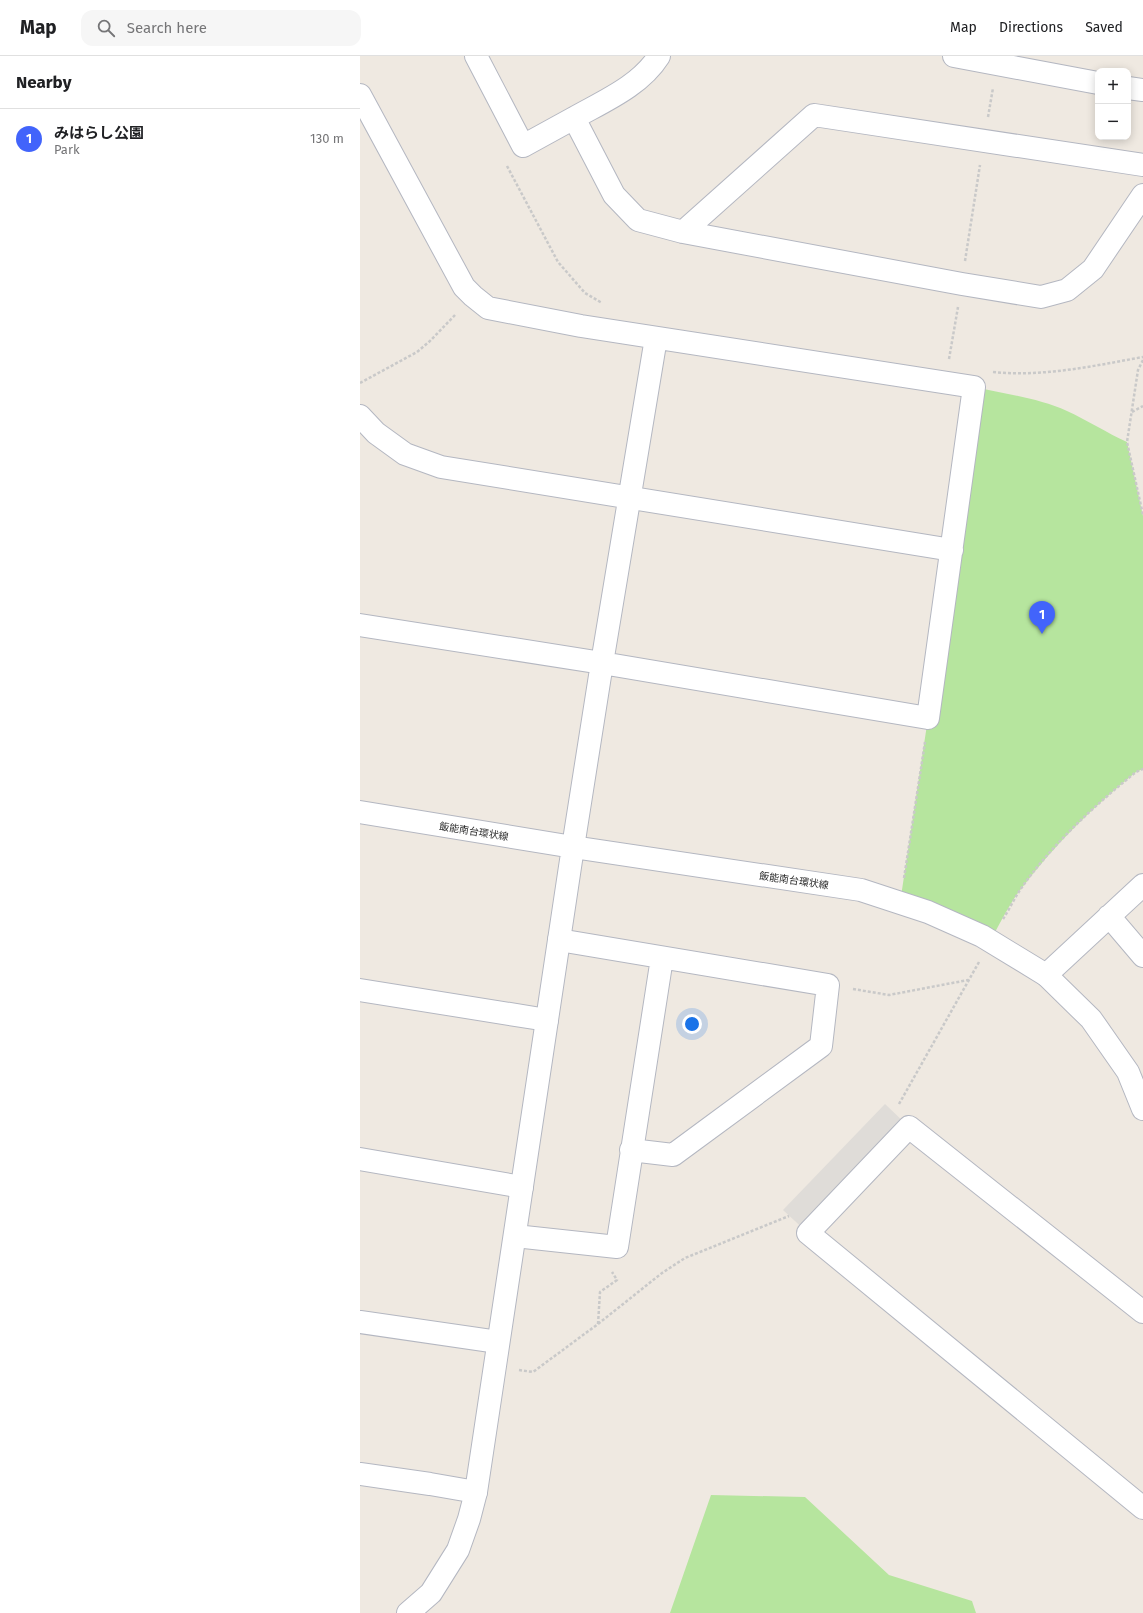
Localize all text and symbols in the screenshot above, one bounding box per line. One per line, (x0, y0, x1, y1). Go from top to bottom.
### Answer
search box (81, 10, 361, 46)
text: Map (20, 16, 57, 39)
icon: search (95, 17, 117, 39)
text: Search here (127, 19, 207, 37)
text: Map (950, 19, 977, 36)
text: Directions (999, 19, 1063, 36)
text: Saved (1085, 19, 1123, 36)
map controls (1095, 68, 1131, 140)
button: + (1095, 68, 1131, 104)
text: Nearby (16, 72, 71, 93)
button: − (1095, 104, 1131, 140)
text: みはらし公園 (54, 124, 144, 142)
text: 1 (26, 131, 32, 146)
text: 130 m (310, 131, 344, 146)
text: Park (54, 142, 80, 157)
pin: 1 (1029, 601, 1055, 634)
street label: 飯能南台環状線 (438, 821, 509, 843)
street label: 飯能南台環状線 (758, 870, 829, 892)
your location (682, 1014, 702, 1034)

